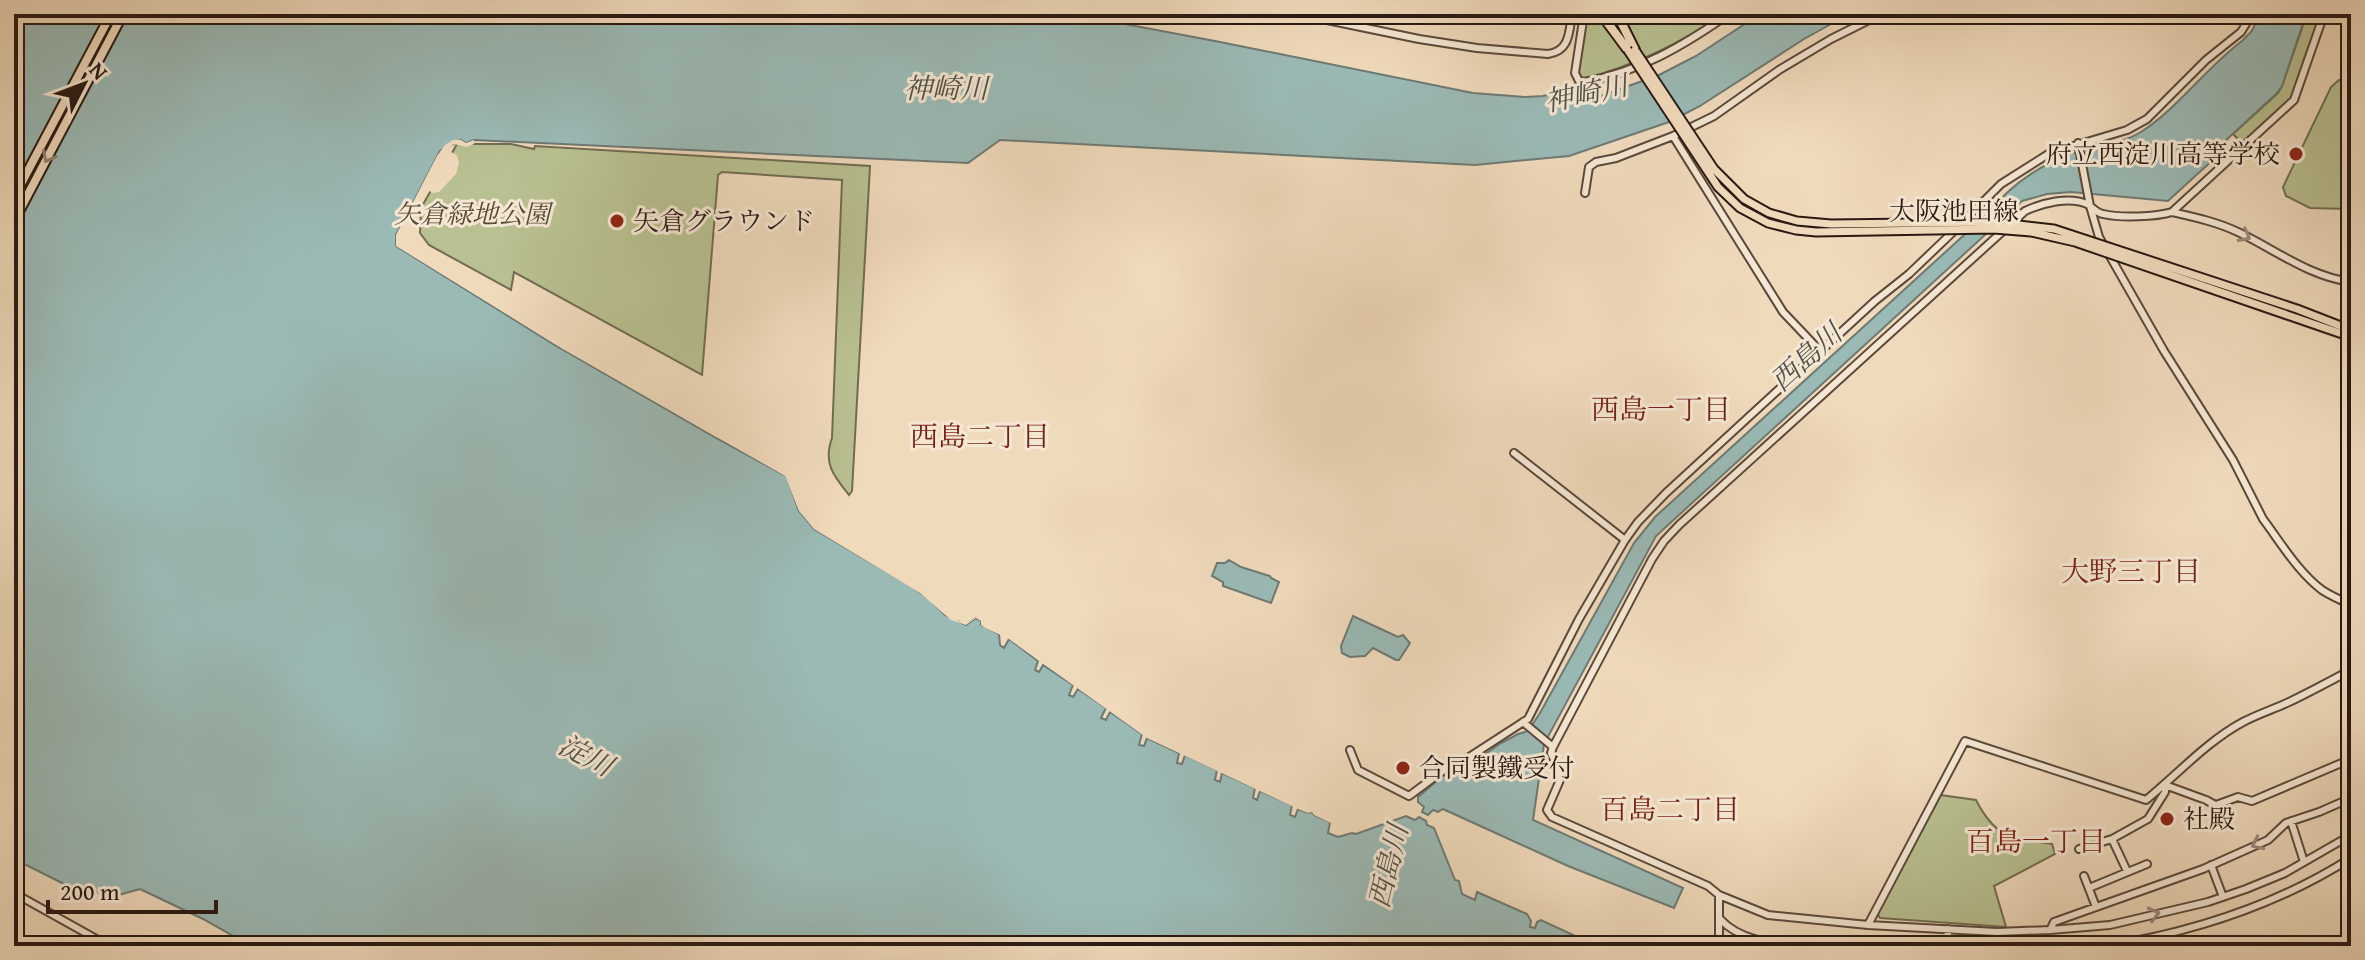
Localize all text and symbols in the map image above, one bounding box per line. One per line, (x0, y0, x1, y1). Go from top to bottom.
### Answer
north arrow (44, 44, 124, 124)
text: N (82, 54, 116, 87)
water label: 神崎川 (1541, 63, 1634, 121)
water label: 神崎川 (904, 67, 991, 108)
place label: 府立西淀川高等学校 (2046, 134, 2280, 173)
marker: 府立西淀川高等学校 (2287, 145, 2305, 163)
one-way arrow (42, 149, 57, 164)
street label: 大阪池田線 (1889, 191, 2019, 230)
park label: 矢倉緑地公園 (394, 194, 554, 233)
place label: 矢倉グラウンド (633, 201, 815, 240)
marker: 矢倉グラウンド (608, 212, 626, 230)
one-way arrow (2237, 227, 2252, 242)
water label: 西島川 (1761, 311, 1853, 400)
district label: 西島一丁目 (1591, 388, 1731, 429)
district label: 西島二丁目 (910, 415, 1050, 456)
district label: 大野三丁目 (2061, 550, 2201, 591)
water label: 淀川 (552, 724, 623, 787)
place label: 合同製鐵受付 (1419, 748, 1575, 787)
marker: 合同製鐵受付 (1394, 759, 1412, 777)
district label: 百島二丁目 (1600, 788, 1740, 829)
place label: 社殿 (2183, 799, 2235, 838)
marker: 社殿 (2158, 810, 2176, 828)
water label: 西島川 (1357, 817, 1418, 912)
district label: 百島一丁目 (1966, 820, 2106, 861)
one-way arrow (2251, 834, 2266, 850)
scale bar (48, 864, 216, 914)
text: 200 m (60, 874, 120, 909)
one-way arrow (2147, 907, 2161, 924)

